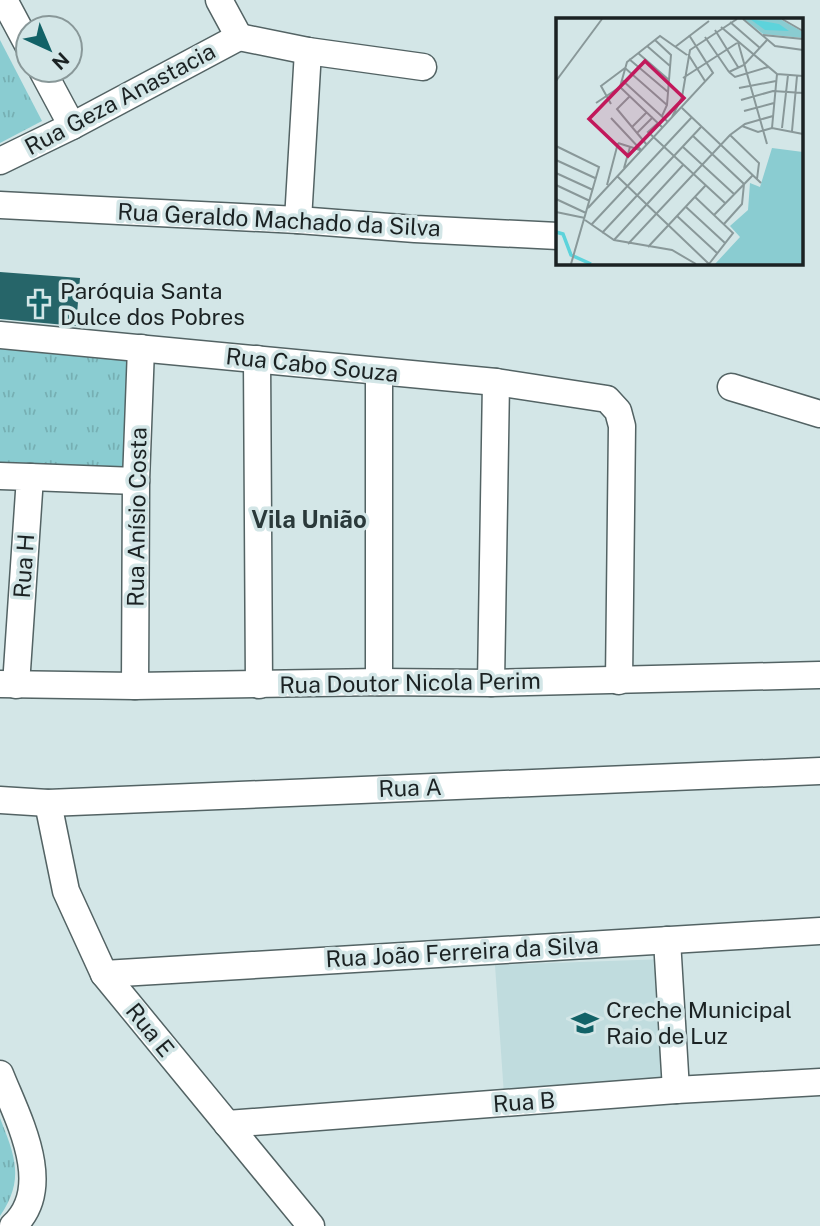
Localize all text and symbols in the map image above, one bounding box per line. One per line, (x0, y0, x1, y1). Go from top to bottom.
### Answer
north arrow (14, 14, 84, 84)
inset map (556, 18, 802, 264)
street label: Rua Geza Anastacia (20, 37, 220, 160)
text: N (48, 48, 74, 74)
street label: Rua Geraldo Machado da Silva (117, 198, 441, 241)
place label: Paróquia Santa Dulce dos Pobres (60, 277, 245, 330)
church icon: Paróquia Santa Dulce dos Pobres (24, 289, 54, 319)
street label: Rua Cabo Souza (225, 342, 400, 387)
street label: Rua Anísio Costa (121, 427, 152, 607)
district label: Vila União (251, 505, 367, 533)
street label: Rua H (8, 533, 39, 599)
street label: Rua Doutor Nicola Perim (279, 667, 541, 698)
street label: Rua A (378, 773, 442, 802)
street label: Rua João Ferreira da Silva (325, 931, 599, 972)
place label: Creche Municipal Raio de Luz (606, 996, 792, 1049)
street label: Rua E (121, 997, 180, 1062)
school or university icon: Creche Municipal Raio de Luz (570, 1008, 600, 1038)
street label: Rua B (492, 1086, 556, 1117)

